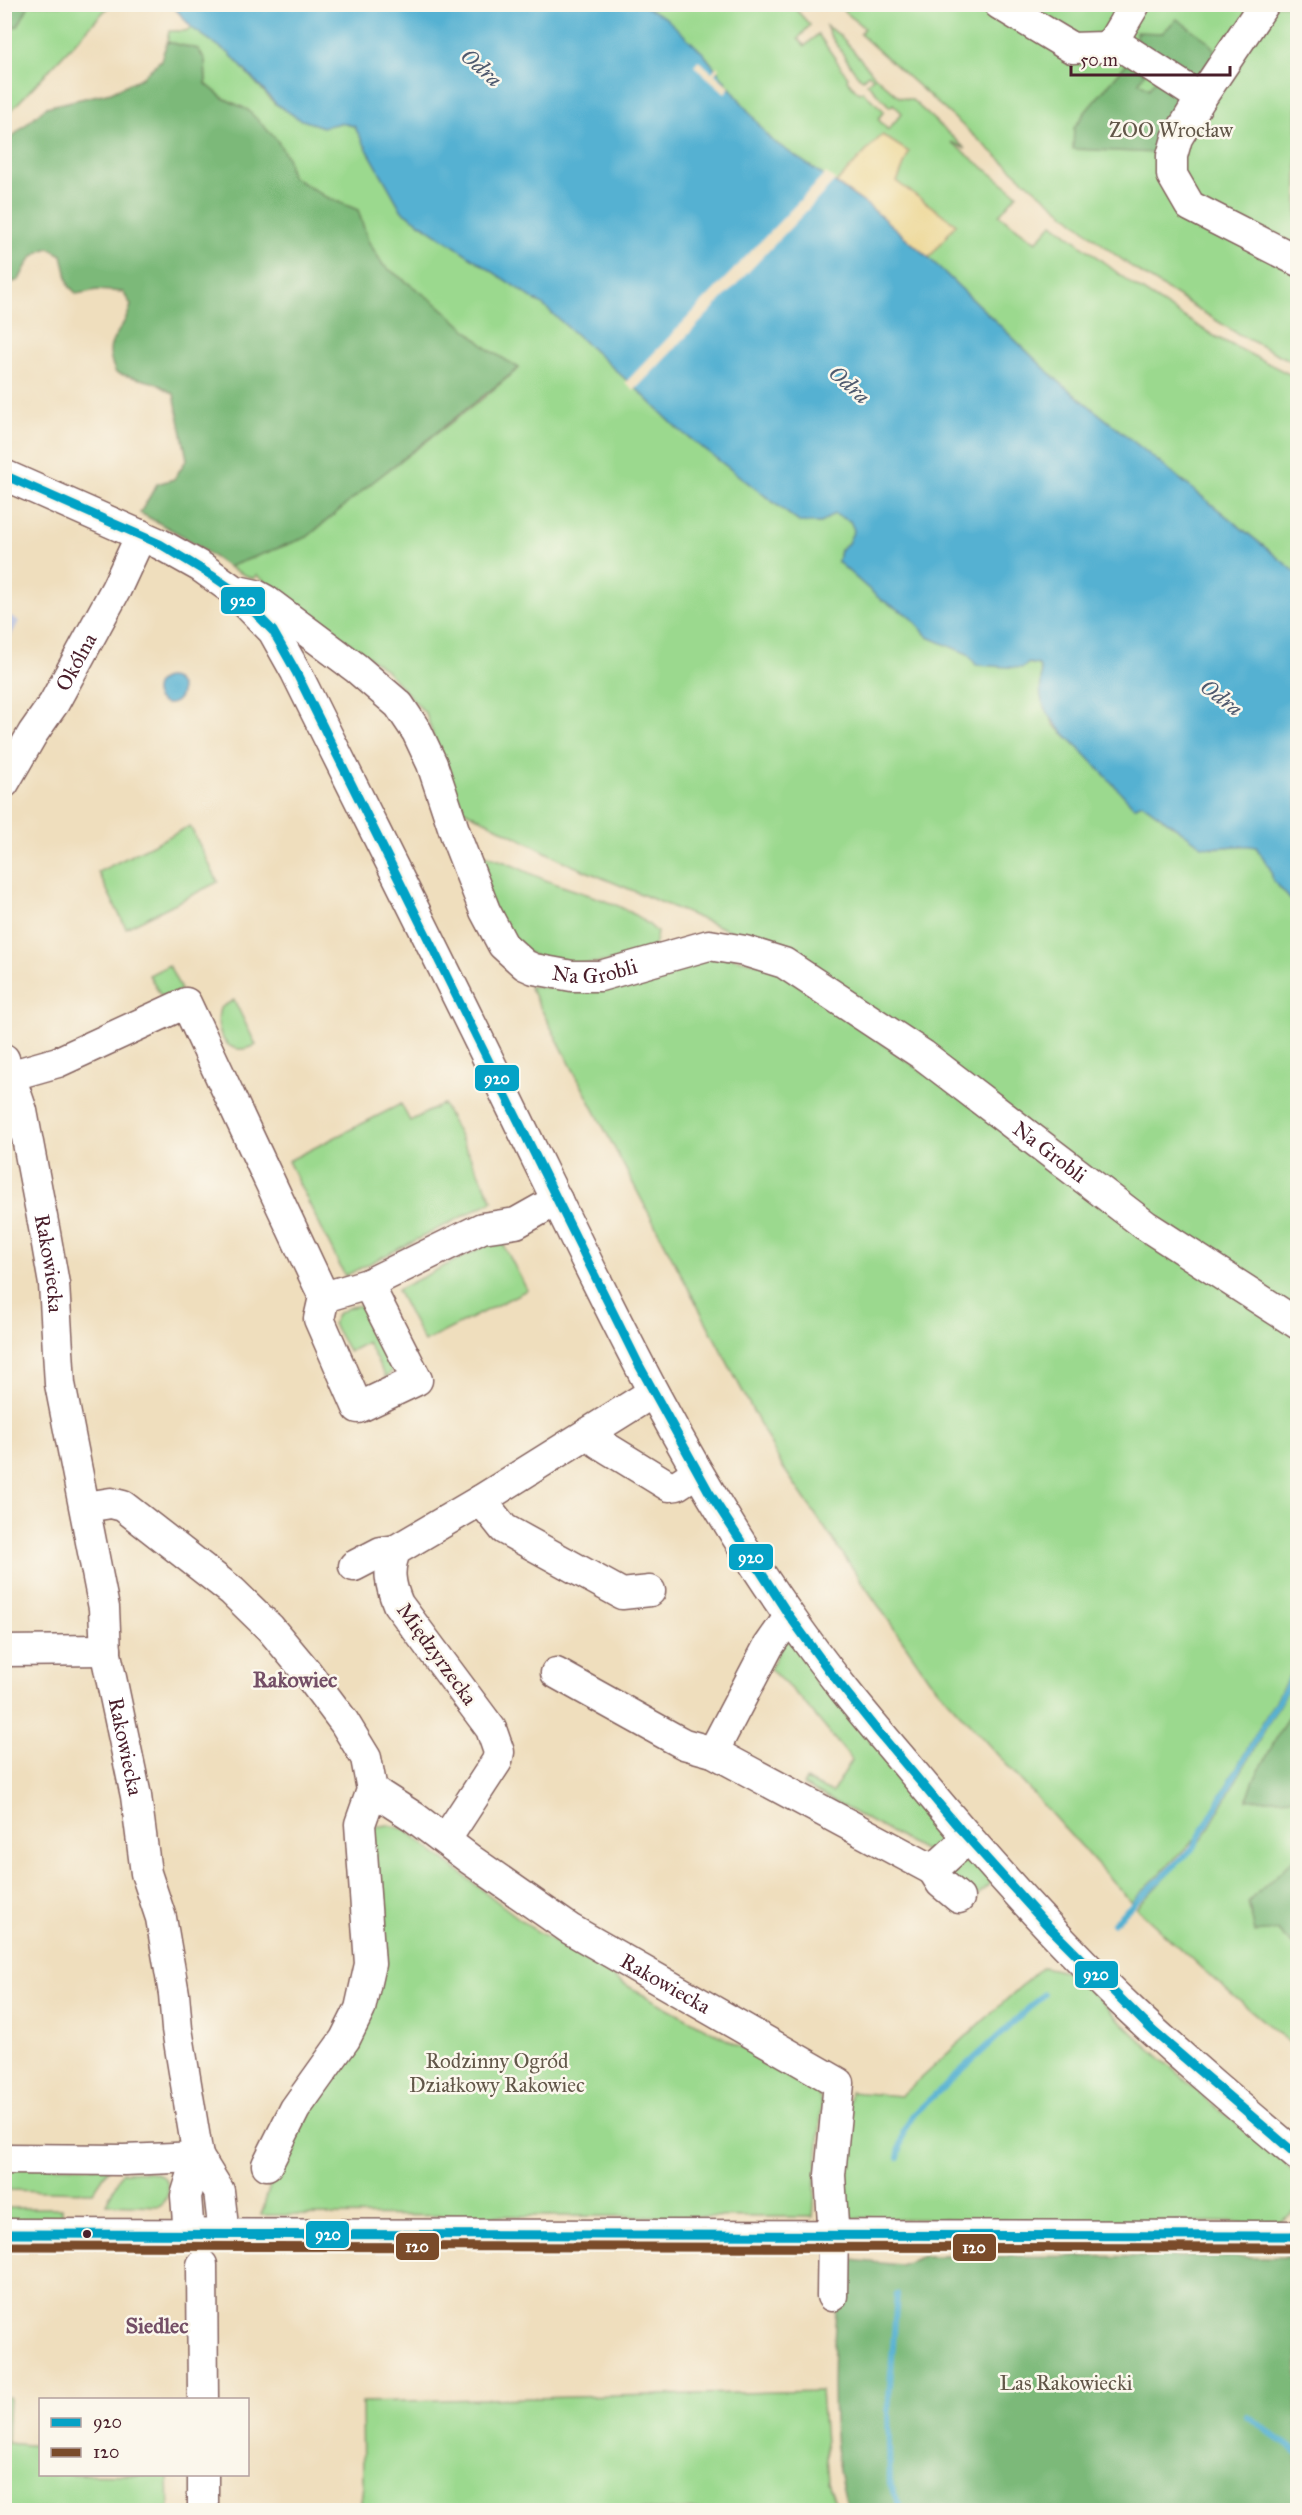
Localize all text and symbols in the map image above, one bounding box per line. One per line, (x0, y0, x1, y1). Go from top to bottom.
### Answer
scale bar (1071, 39, 1230, 77)
water label: Odra (456, 42, 508, 93)
text: 50 m (1080, 49, 1118, 71)
park label: ZOO Wrocław (1109, 117, 1233, 143)
water label: Odra (824, 359, 876, 410)
line badge: 920 (220, 586, 266, 615)
text: 920 (230, 591, 256, 611)
street label: Okólna (50, 629, 103, 696)
water label: Odra (1195, 673, 1248, 722)
street label: Na Grobli (550, 953, 640, 989)
line badge: 920 (474, 1064, 520, 1092)
text: 920 (484, 1069, 510, 1089)
street label: Na Grobli (1008, 1116, 1092, 1189)
street label: Rakowiecka (29, 1212, 69, 1314)
line badge: 920 (728, 1543, 774, 1571)
text: 920 (738, 1548, 764, 1568)
street label: Międzyrzecka (391, 1598, 483, 1710)
district label: Rakowiec (253, 1666, 338, 1693)
street label: Rakowiecka (103, 1695, 149, 1798)
street label: Rakowiecka (616, 1948, 715, 2020)
line badge: 920 (1074, 1960, 1119, 1989)
text: 920 (1083, 1965, 1109, 1985)
park label: Rodzinny Ogród Działkowy Rakowiec (409, 2048, 585, 2098)
line badge: 920 (305, 2220, 350, 2249)
text: 920 (315, 2225, 341, 2245)
unlabelled marker (81, 2228, 93, 2240)
line badge: 120 (395, 2232, 440, 2261)
line badge: 120 (952, 2233, 997, 2262)
text: 120 (405, 2237, 429, 2256)
text: 120 (962, 2238, 986, 2257)
district label: Siedlec (125, 2312, 189, 2339)
park label: Las Rakowiecki (1000, 2370, 1133, 2396)
legend (39, 2398, 249, 2476)
text: 920 (93, 2411, 122, 2433)
text: 120 (93, 2441, 119, 2463)

